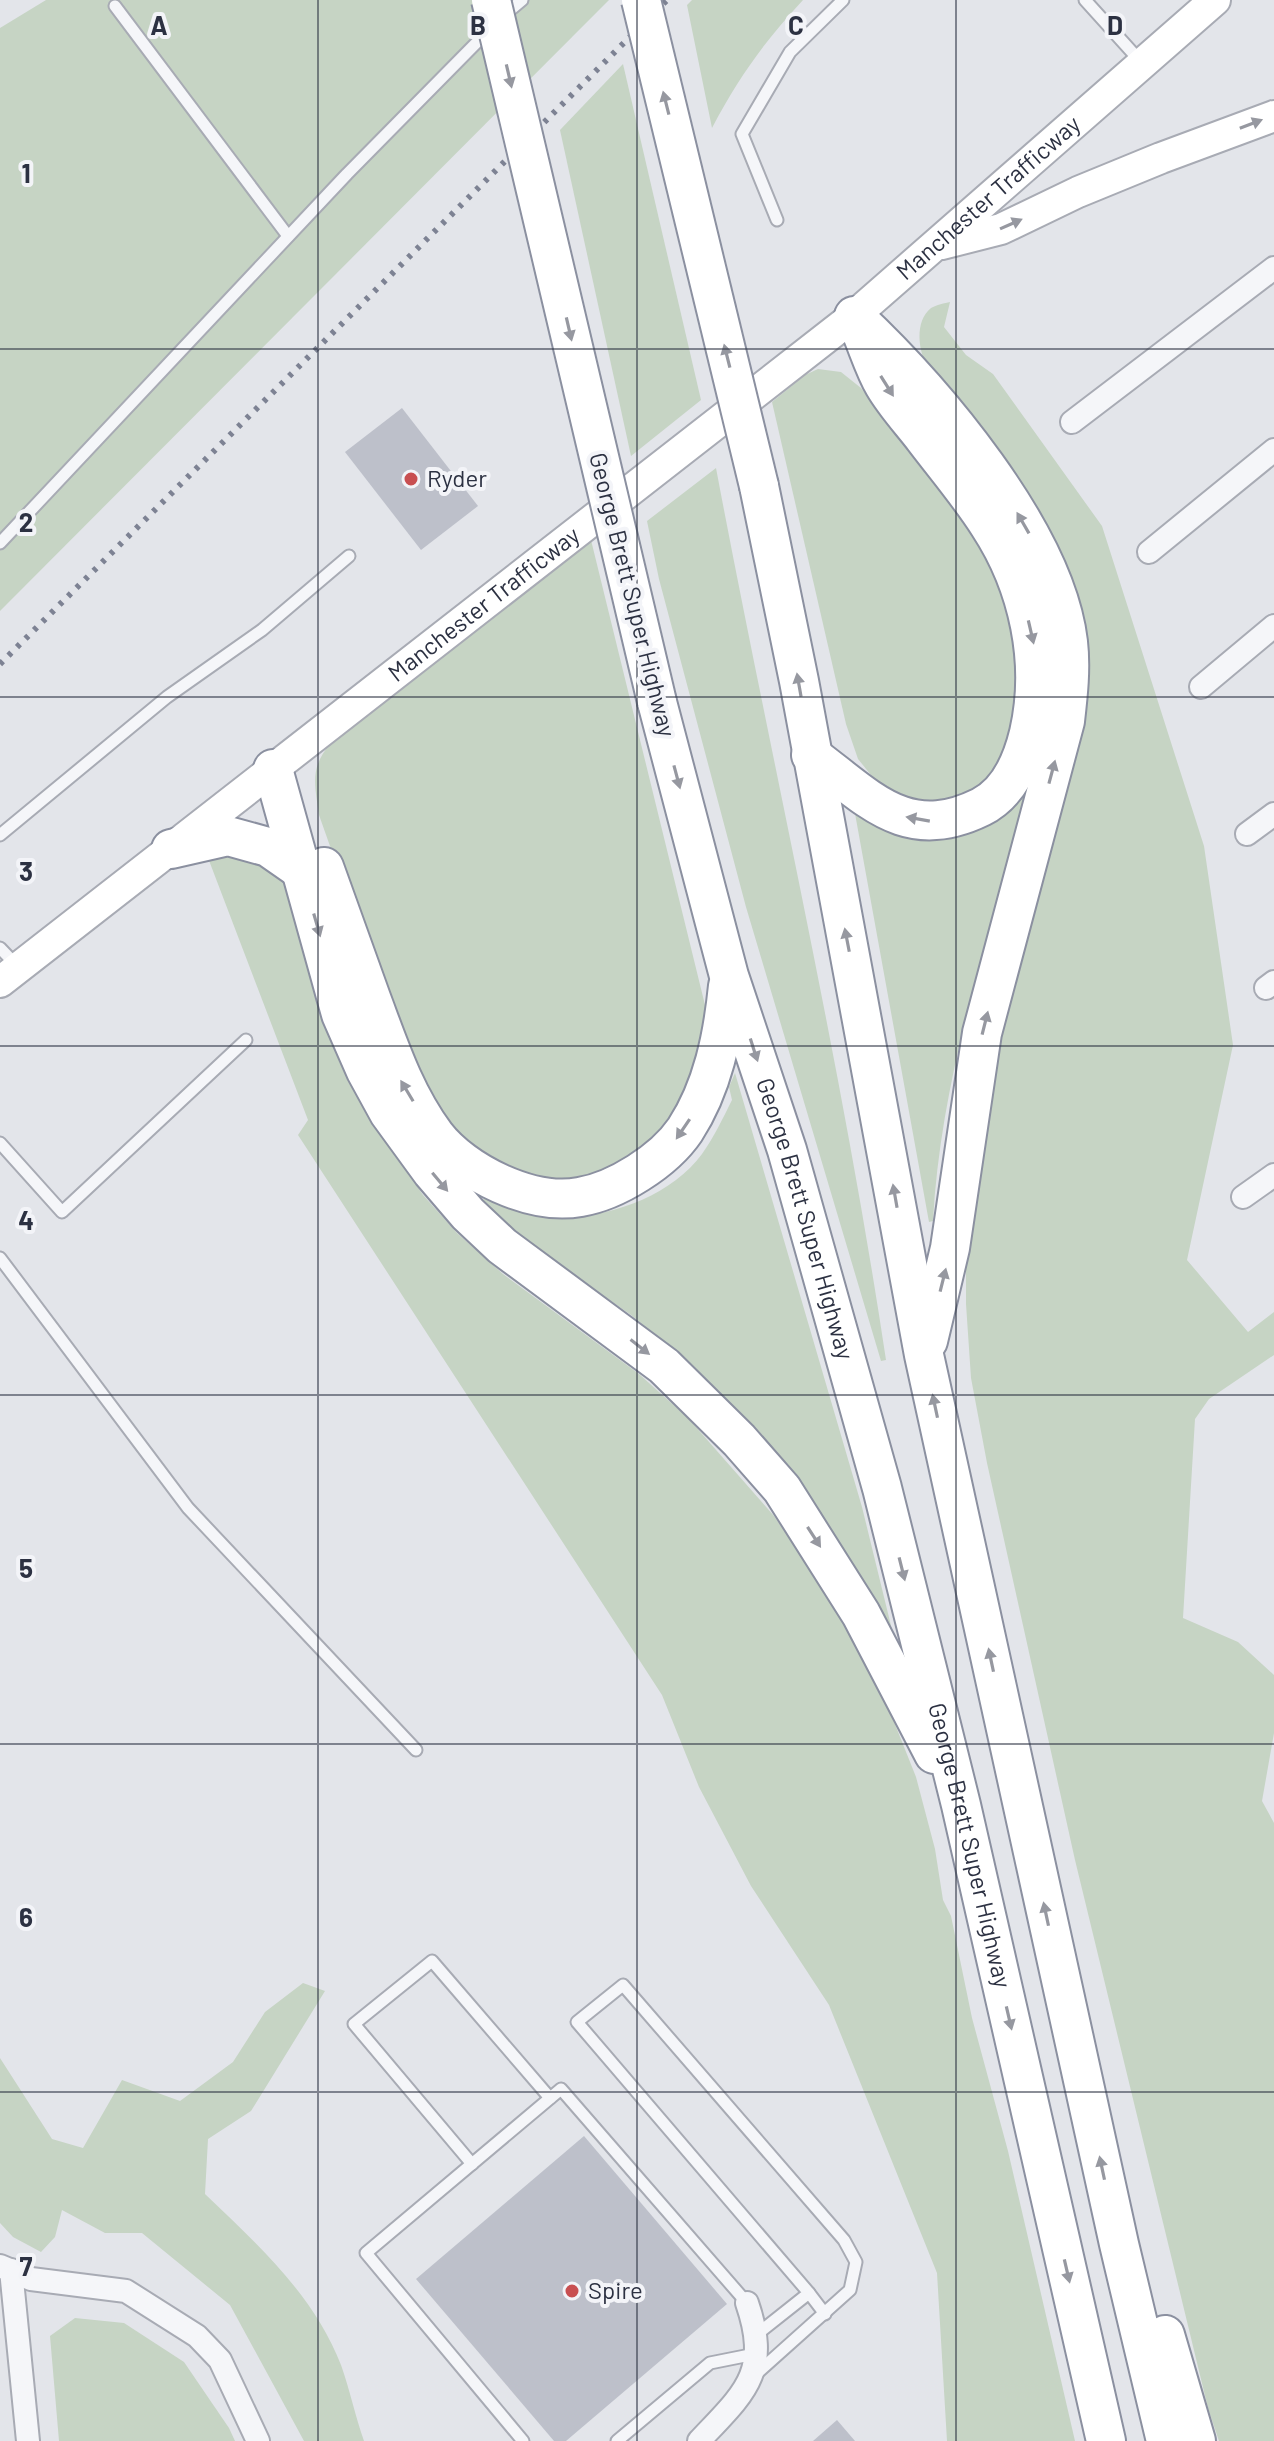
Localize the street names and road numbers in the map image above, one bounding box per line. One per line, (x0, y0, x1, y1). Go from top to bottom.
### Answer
street label: Manchester Trafficway (890, 109, 1086, 285)
street label: George Brett Super Highway (584, 450, 683, 740)
street label: Manchester Trafficway (382, 520, 585, 687)
street label: George Brett Super Highway (751, 1074, 861, 1363)
street label: George Brett Super Highway (923, 1700, 1018, 1991)

